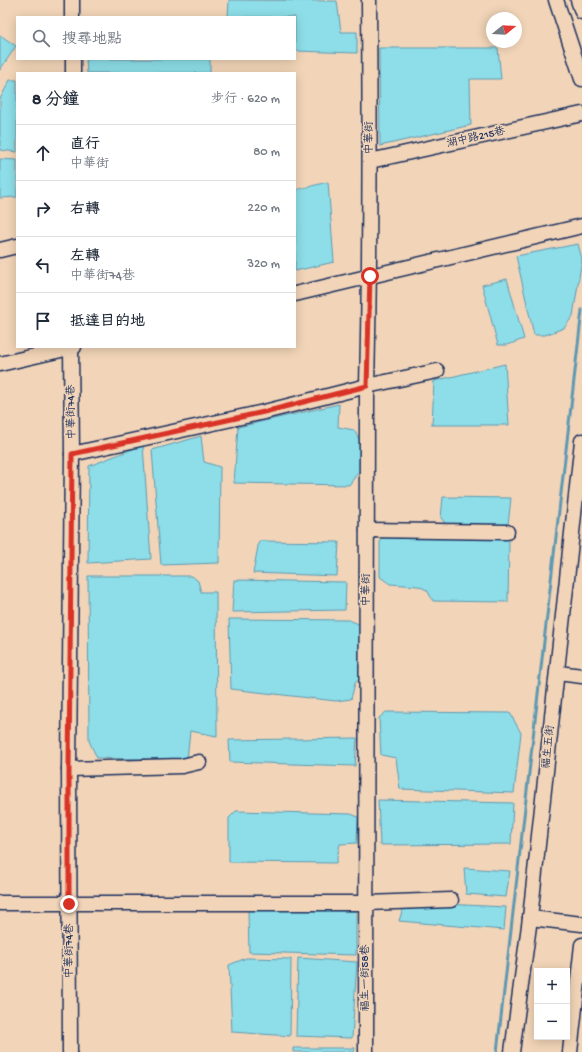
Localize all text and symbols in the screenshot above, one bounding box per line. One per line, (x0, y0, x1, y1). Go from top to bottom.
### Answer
north arrow (486, 12, 522, 48)
search box (16, 16, 296, 60)
icon: search (30, 27, 52, 49)
text: 搜尋地點 (62, 31, 122, 49)
text: 8 分鐘 (32, 91, 79, 111)
text: 步行 · 620 m (211, 92, 280, 107)
street label: 中華街 (363, 121, 376, 155)
street label: 湖中路215巷 (445, 124, 506, 151)
text: 直行 (70, 136, 100, 154)
icon: ahead (32, 142, 54, 164)
text: 80 m (253, 145, 280, 160)
text: 中華街 (70, 157, 109, 172)
icon: right (32, 198, 54, 220)
text: 右轉 (70, 201, 100, 219)
text: 220 m (248, 201, 280, 216)
text: 左轉 (70, 248, 100, 266)
icon: left (32, 254, 54, 276)
text: 320 m (247, 257, 280, 272)
route start (361, 267, 379, 285)
text: 中華街74巷 (70, 269, 135, 284)
icon: arrive (32, 310, 54, 332)
text: 抵達目的地 (70, 313, 145, 331)
street label: 中華街74巷 (65, 384, 78, 440)
street label: 中華街 (360, 573, 373, 607)
street label: 福生五街 (540, 723, 557, 770)
route end (60, 895, 78, 913)
street label: 中華街74巷 (63, 924, 76, 978)
street label: 福生一街58巷 (359, 945, 372, 1011)
map controls (534, 968, 570, 1040)
button: + (534, 968, 570, 1004)
button: − (534, 1004, 570, 1040)

